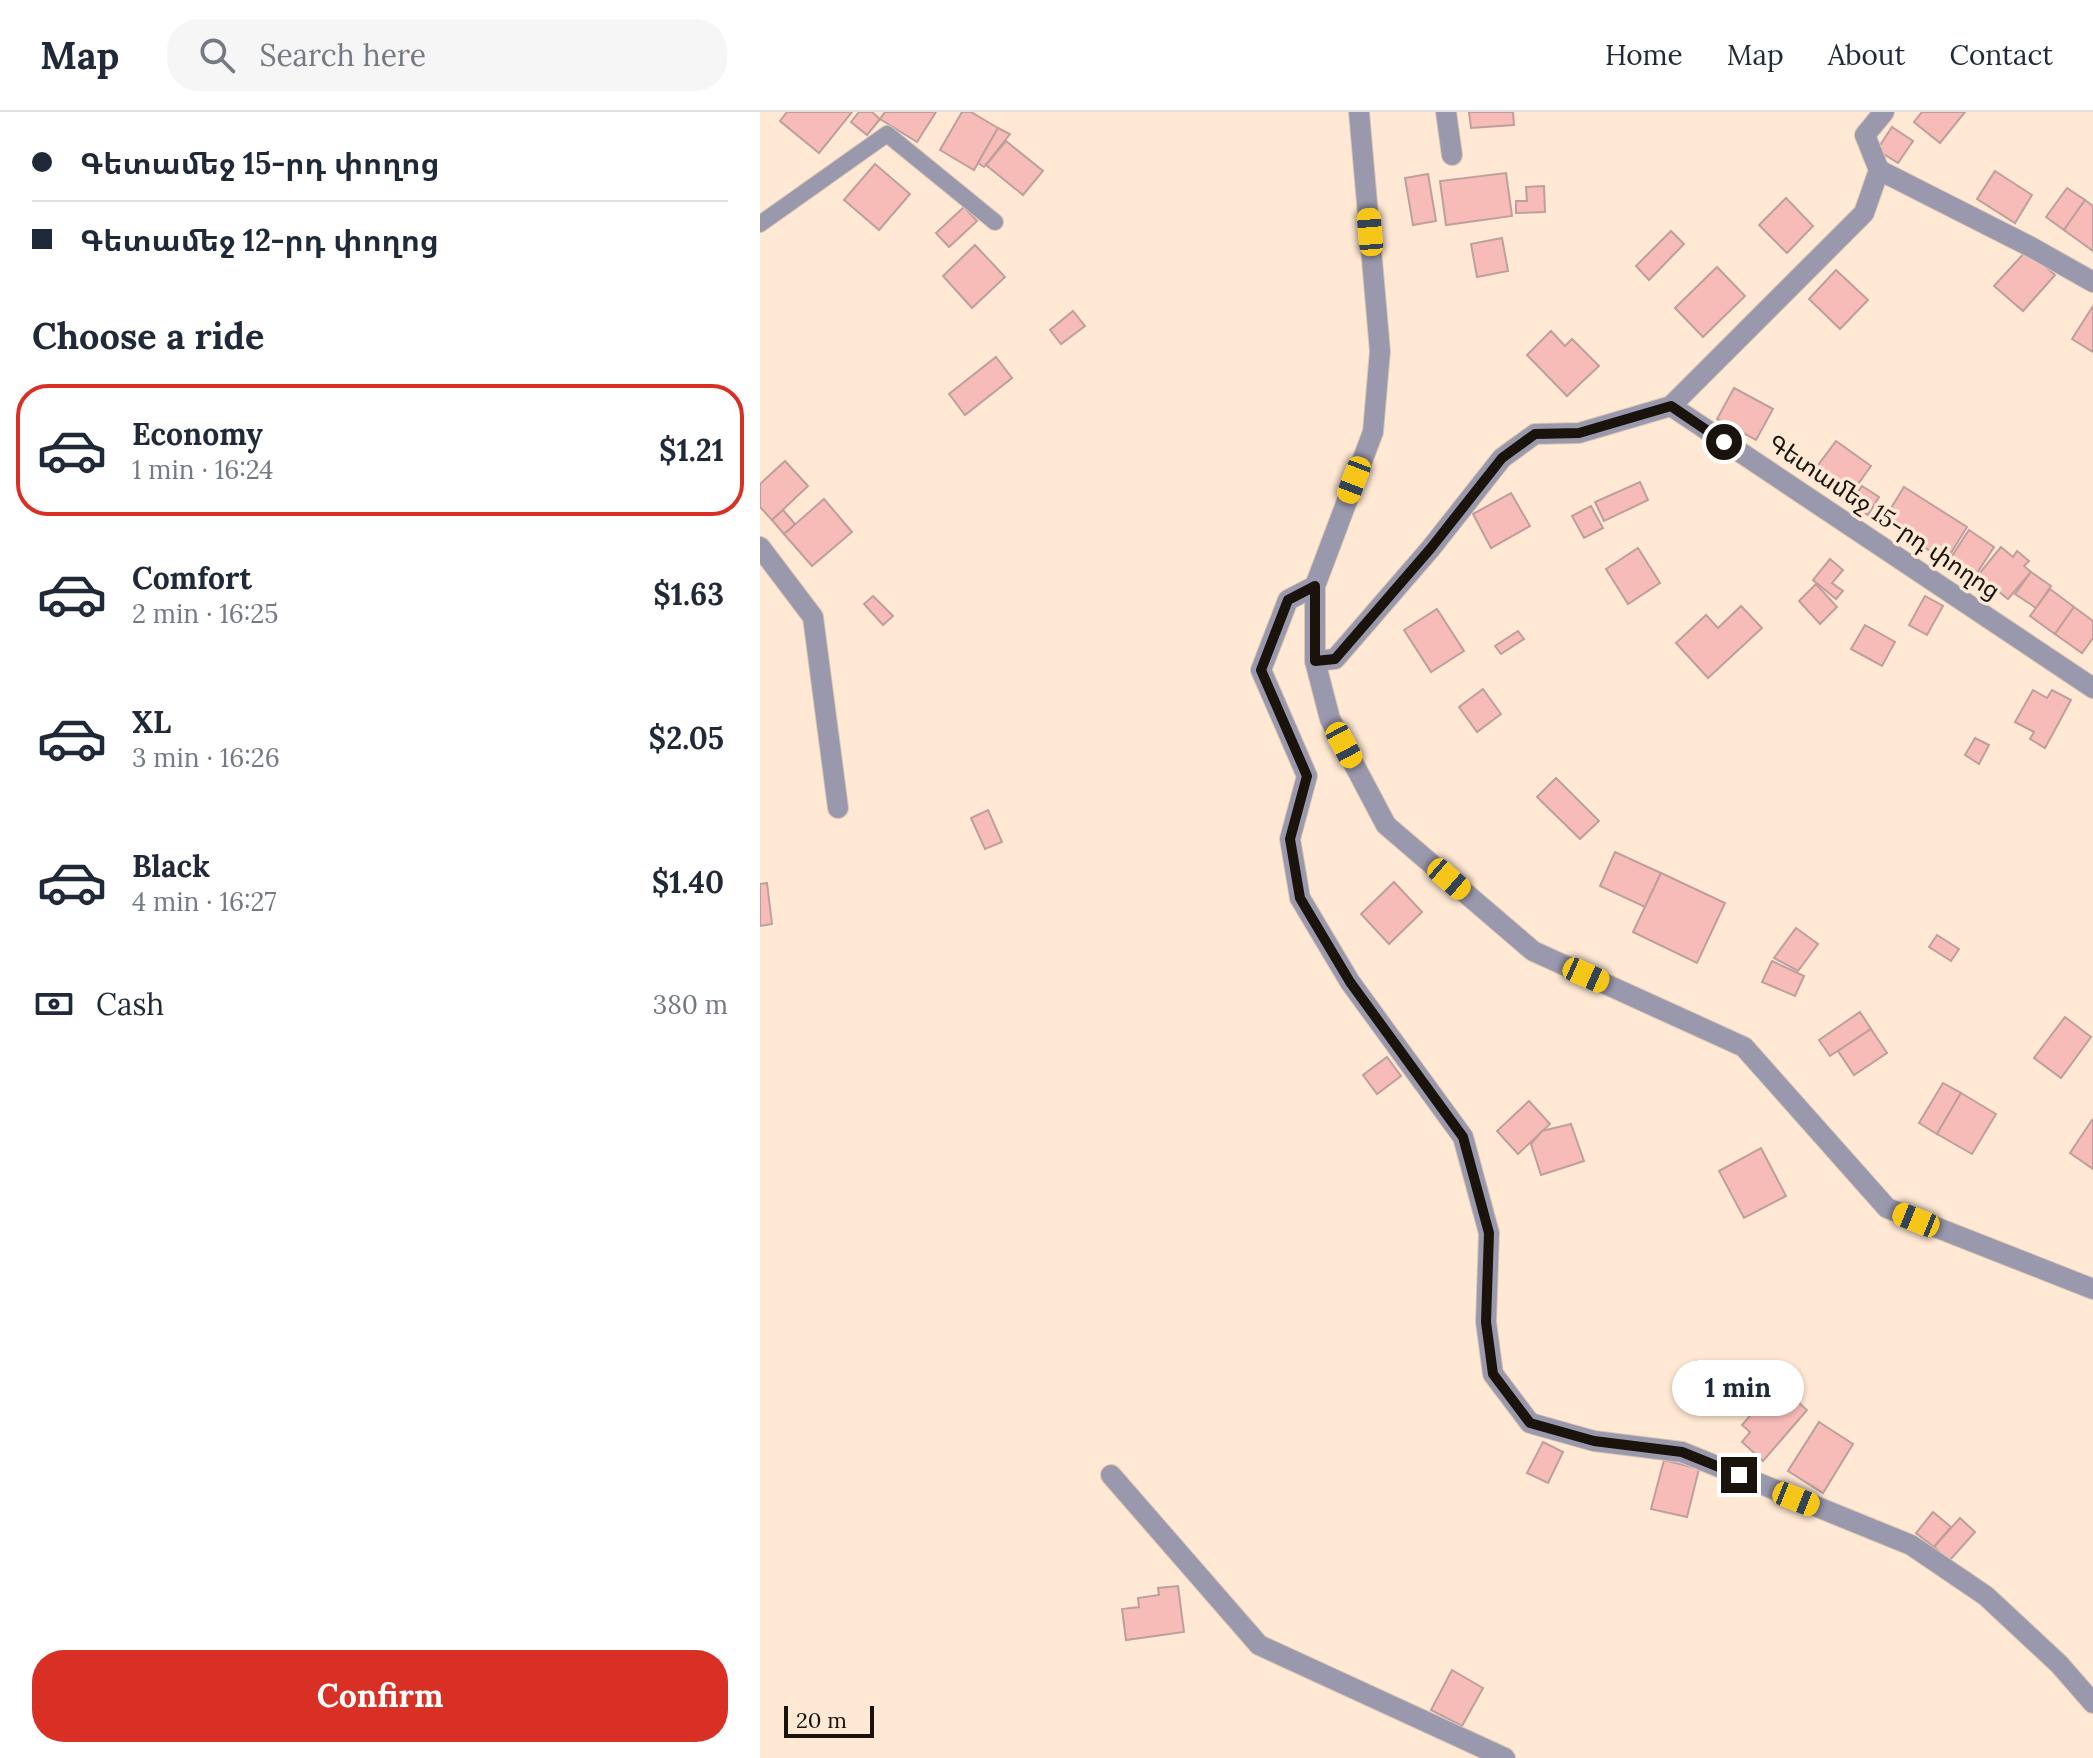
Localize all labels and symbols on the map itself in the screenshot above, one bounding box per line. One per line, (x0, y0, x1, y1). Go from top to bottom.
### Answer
car (1356, 207, 1384, 257)
route start (1706, 424, 1742, 460)
street label: Գետամեջ 15-րդ փողոց (1762, 427, 2006, 606)
car (1334, 453, 1374, 507)
car (1322, 718, 1366, 772)
car (1423, 854, 1475, 904)
car (1559, 954, 1613, 996)
car (1889, 1200, 1943, 1240)
callout: 1 min (1673, 1359, 1805, 1415)
route end (1721, 1457, 1757, 1493)
car (1769, 1479, 1823, 1519)
scale bar (784, 1702, 874, 1738)

